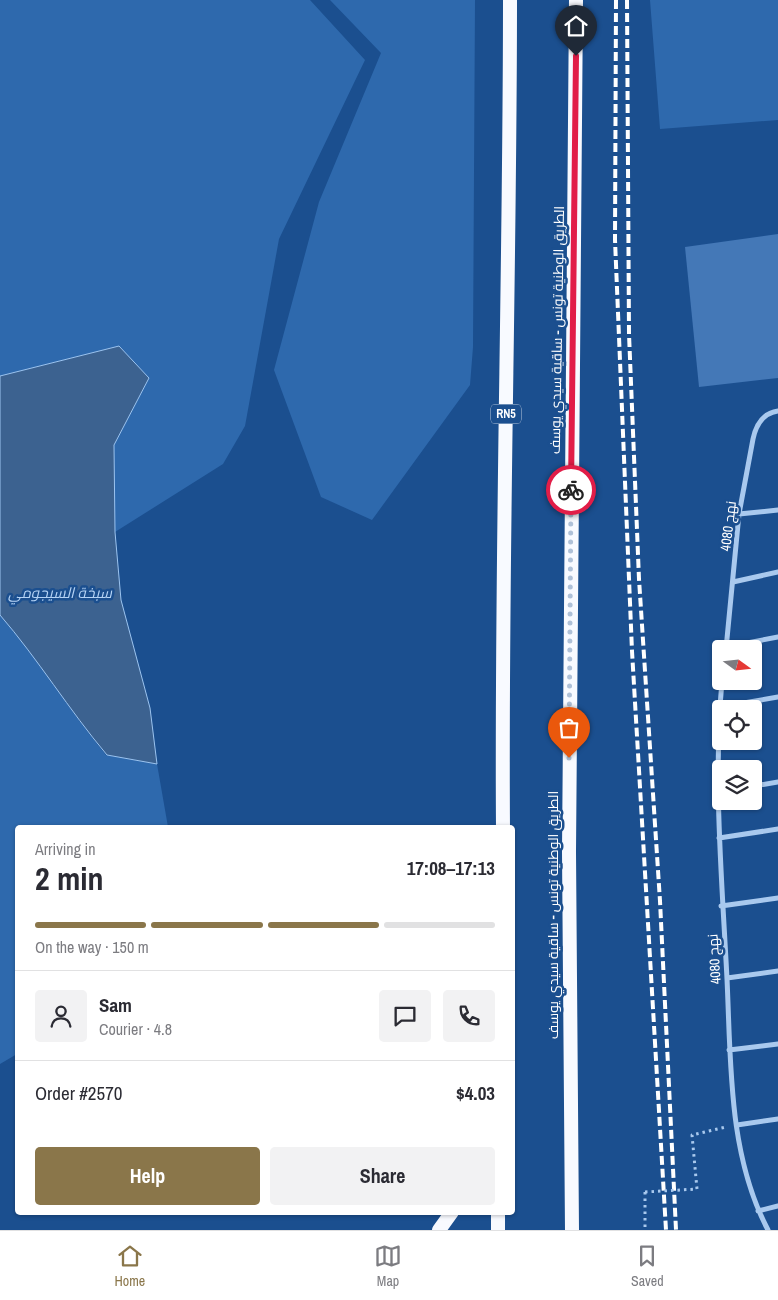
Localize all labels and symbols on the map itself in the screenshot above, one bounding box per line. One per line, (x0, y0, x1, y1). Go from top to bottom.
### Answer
pin (555, 5, 597, 56)
street label: الطريق الوطنية تونس - ساقية سيدي يوسف (546, 206, 571, 454)
road number: RN5 (491, 404, 521, 424)
courier (546, 465, 596, 515)
street label: نهج 4080 (716, 500, 740, 552)
water label: سبخة السيجومي (8, 582, 113, 605)
north arrow (712, 640, 762, 690)
pin (548, 707, 590, 758)
street label: الطريق الوطنية تونس - ساقية سيدي يوسف (544, 791, 565, 1039)
street label: نهج 4080 (703, 933, 725, 985)

